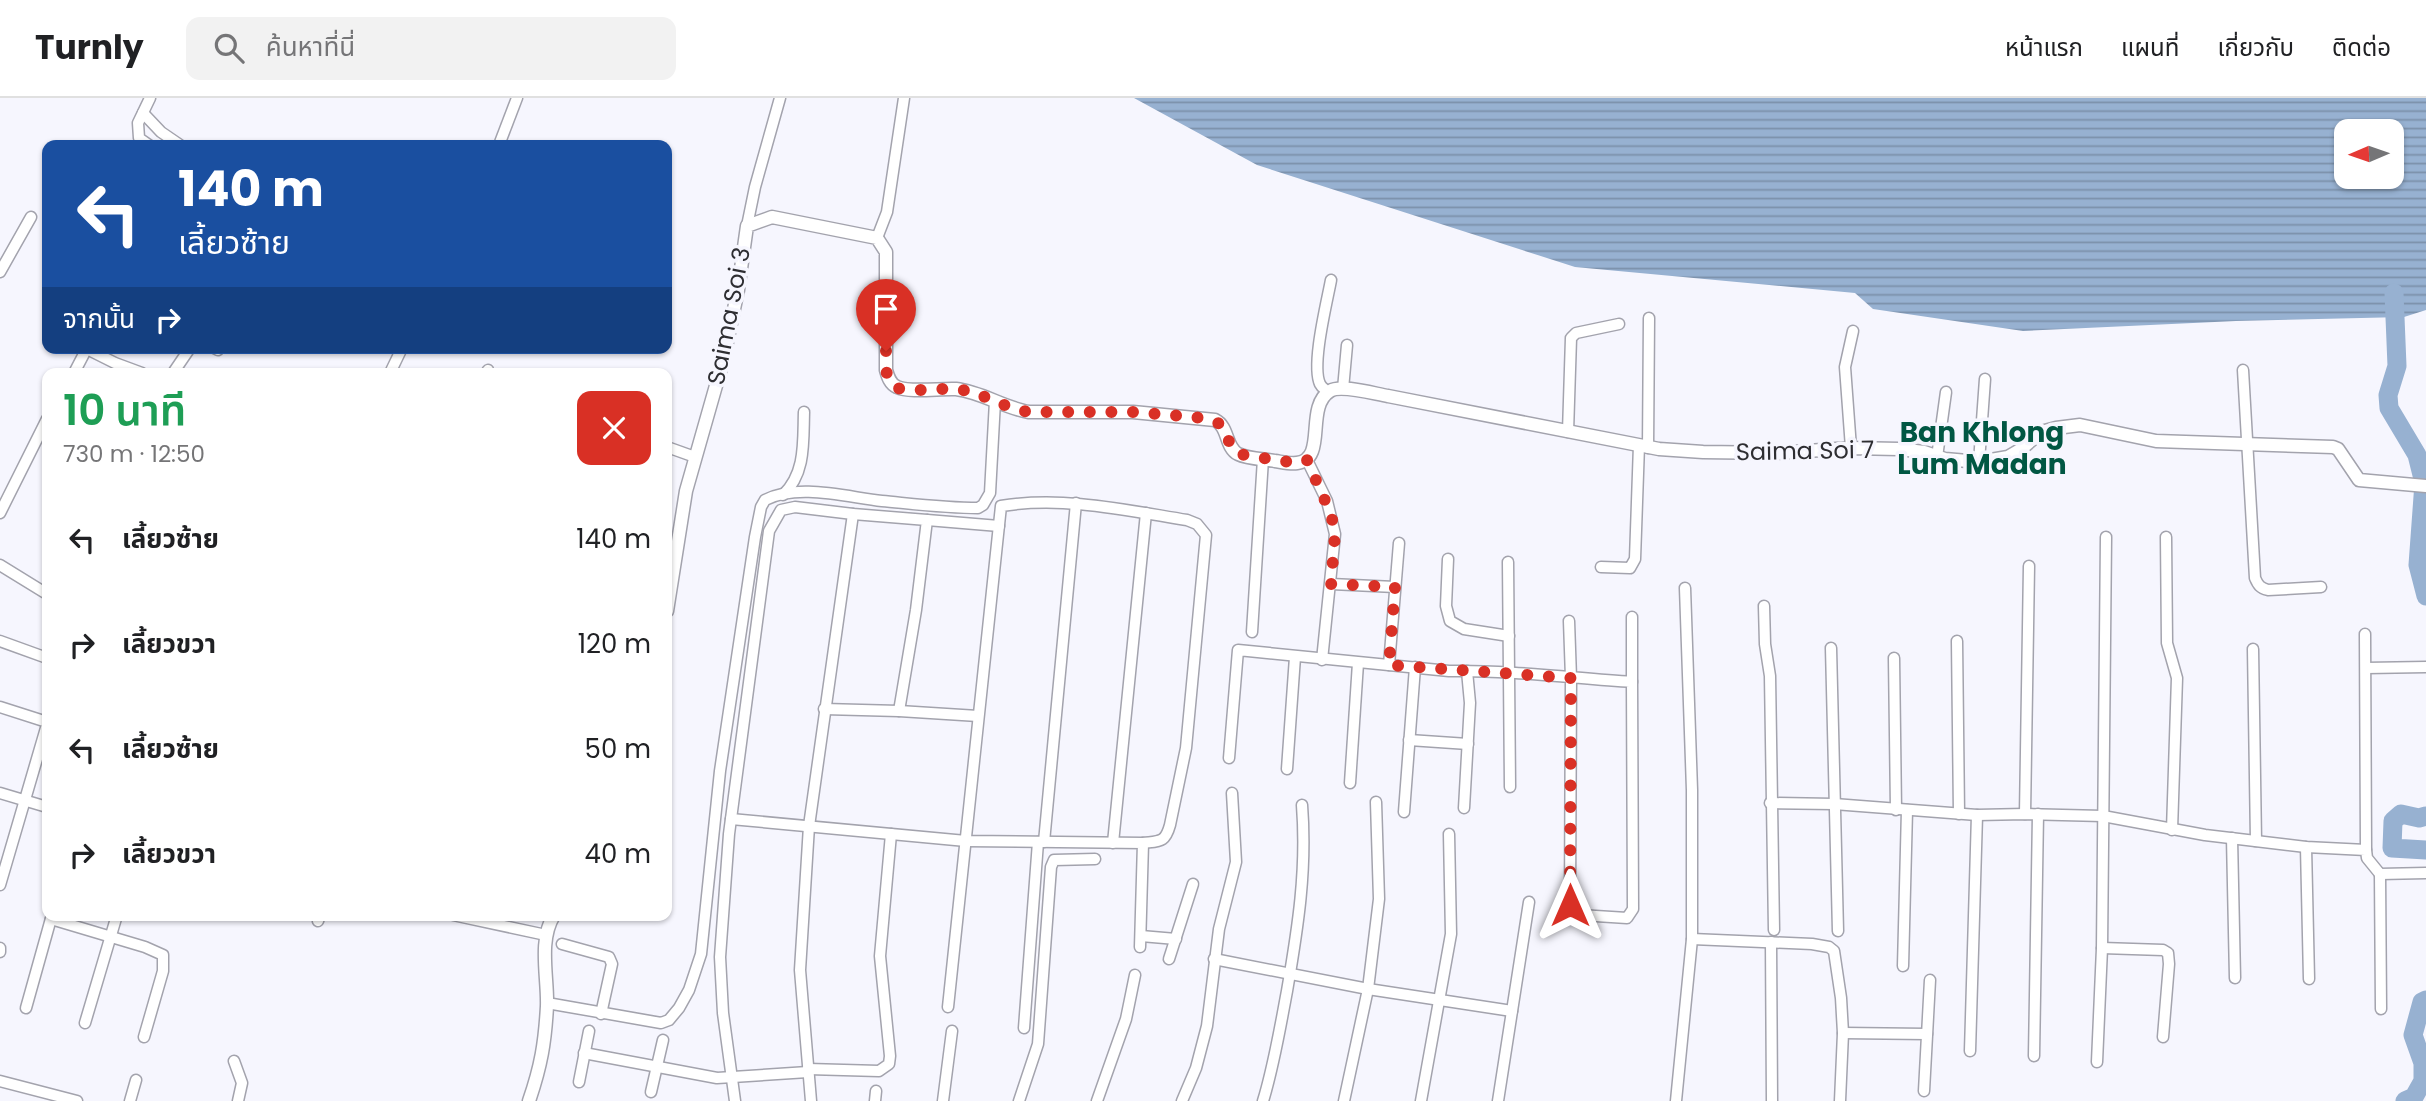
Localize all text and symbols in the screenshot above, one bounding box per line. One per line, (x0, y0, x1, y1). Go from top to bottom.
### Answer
search box (186, 17, 676, 80)
text: Turnly (35, 24, 144, 71)
icon: search (210, 29, 248, 67)
text: ค้นหาที่นี่ (266, 29, 355, 65)
text: หน้าแรก (2005, 31, 2083, 64)
text: แผนที่ (2121, 31, 2179, 64)
text: เกี่ยวกับ (2217, 31, 2294, 64)
text: ติดต่อ (2332, 31, 2391, 64)
north arrow (2334, 119, 2404, 189)
map controls (2334, 119, 2404, 189)
text: 140 m (178, 155, 324, 223)
icon: left (63, 168, 154, 259)
text: เลี้ยวซ้าย (178, 220, 290, 265)
street label: Saima Soi 3 (699, 244, 758, 388)
pin (856, 279, 916, 351)
icon: arrive (867, 290, 905, 328)
text: จากนั้น (63, 301, 135, 337)
icon: right (149, 301, 187, 339)
text: 10 นาที (63, 381, 186, 440)
button: close (577, 391, 651, 465)
district label: Ban Khlong Lum Madan (1897, 413, 2067, 484)
street label: Saima Soi 7 (1735, 433, 1874, 468)
text: 730 m · 12:50 (63, 438, 205, 470)
icon: left (63, 521, 101, 559)
text: เลี้ยวซ้าย (122, 521, 219, 557)
text: 140 m (576, 521, 651, 557)
icon: right (63, 626, 101, 664)
text: เลี้ยวขวา (122, 626, 216, 662)
text: 120 m (578, 626, 651, 662)
icon: left (63, 731, 101, 769)
text: เลี้ยวซ้าย (122, 731, 219, 767)
text: 50 m (585, 731, 651, 767)
icon: right (63, 836, 101, 874)
text: เลี้ยวขวา (122, 836, 216, 872)
text: 40 m (585, 836, 651, 872)
position arrow (1533, 868, 1607, 942)

